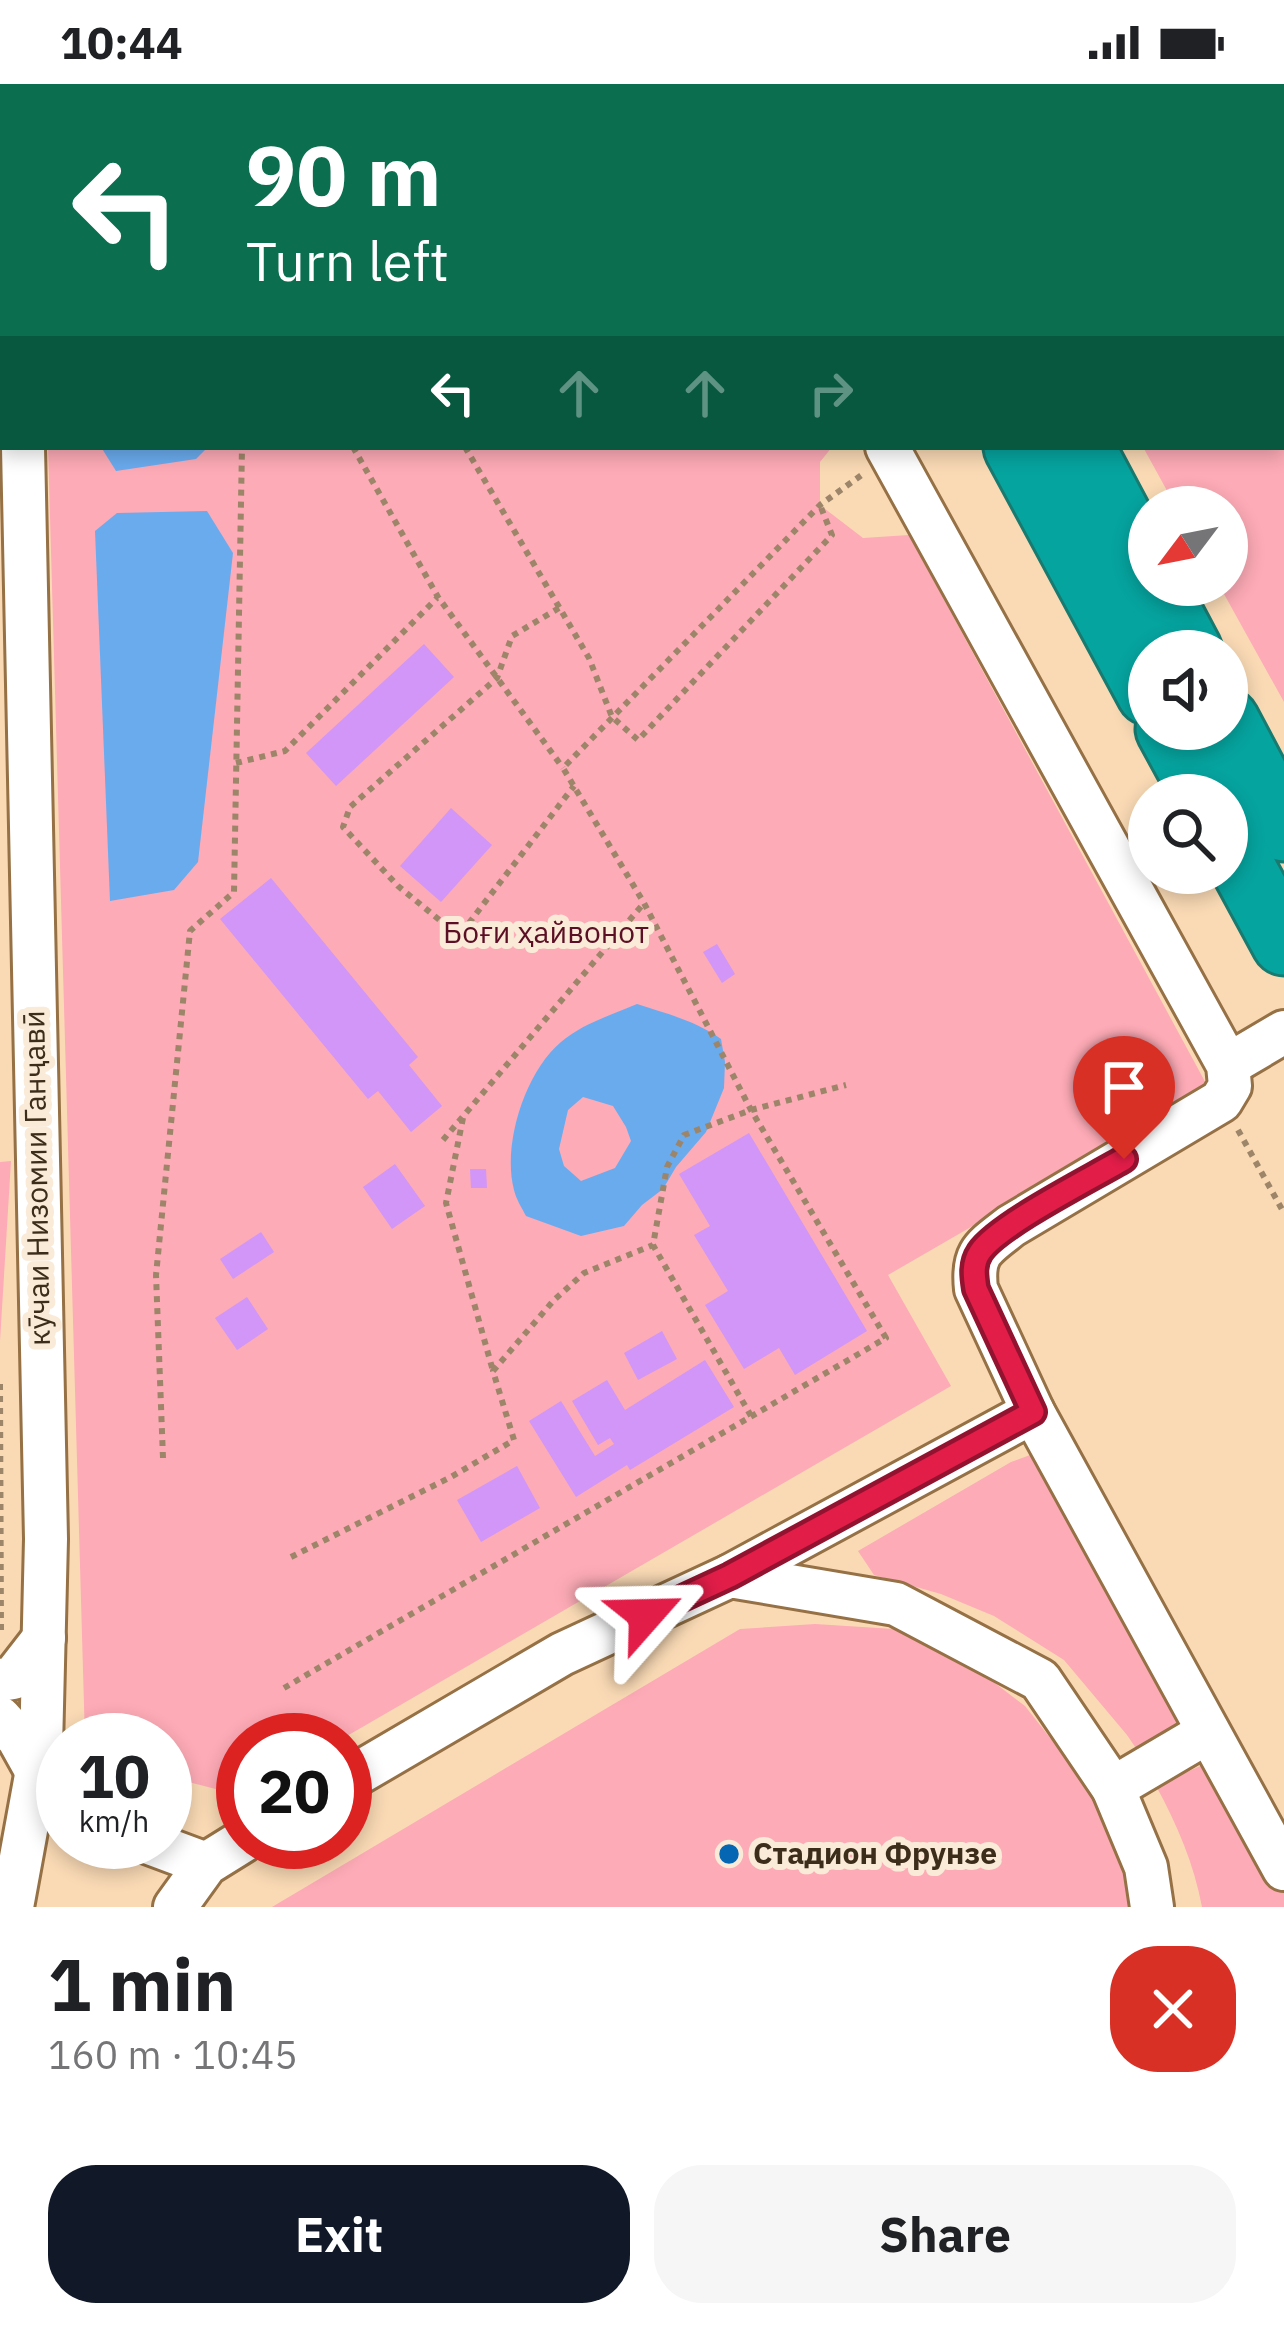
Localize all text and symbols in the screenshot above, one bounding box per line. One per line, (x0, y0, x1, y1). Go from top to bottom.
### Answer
text: 10:44 (60, 13, 183, 71)
text: 90 m (246, 120, 442, 229)
icon: left (48, 132, 204, 288)
text: Turn left (246, 226, 449, 296)
icon: left (420, 360, 486, 426)
icon: ahead (546, 360, 612, 426)
icon: ahead (672, 360, 738, 426)
icon: right (798, 360, 864, 426)
north arrow (1128, 486, 1248, 606)
map controls (1128, 486, 1248, 894)
button: sound (1128, 630, 1248, 750)
button: search (1128, 774, 1248, 894)
park label: Боғи ҳайвонот (443, 912, 649, 951)
street label: кӯчаи Низомии Ганҷавӣ (13, 1010, 58, 1346)
pin (1073, 1036, 1175, 1159)
icon: arrive (1091, 1054, 1157, 1120)
position arrow (583, 1552, 709, 1678)
speed limit sign: 20 (216, 1713, 372, 1869)
text: 10 (78, 1736, 150, 1815)
text: km/h (79, 1801, 149, 1840)
place label: Стадион Фрунзе (753, 1833, 997, 1872)
marker: Стадион Фрунзе (716, 1841, 742, 1867)
text: 1 min (48, 1937, 236, 2031)
button: close (1110, 1946, 1236, 2072)
text: 160 m · 10:45 (48, 2029, 298, 2080)
button: Exit (48, 2165, 630, 2303)
button: Share (654, 2165, 1236, 2303)

